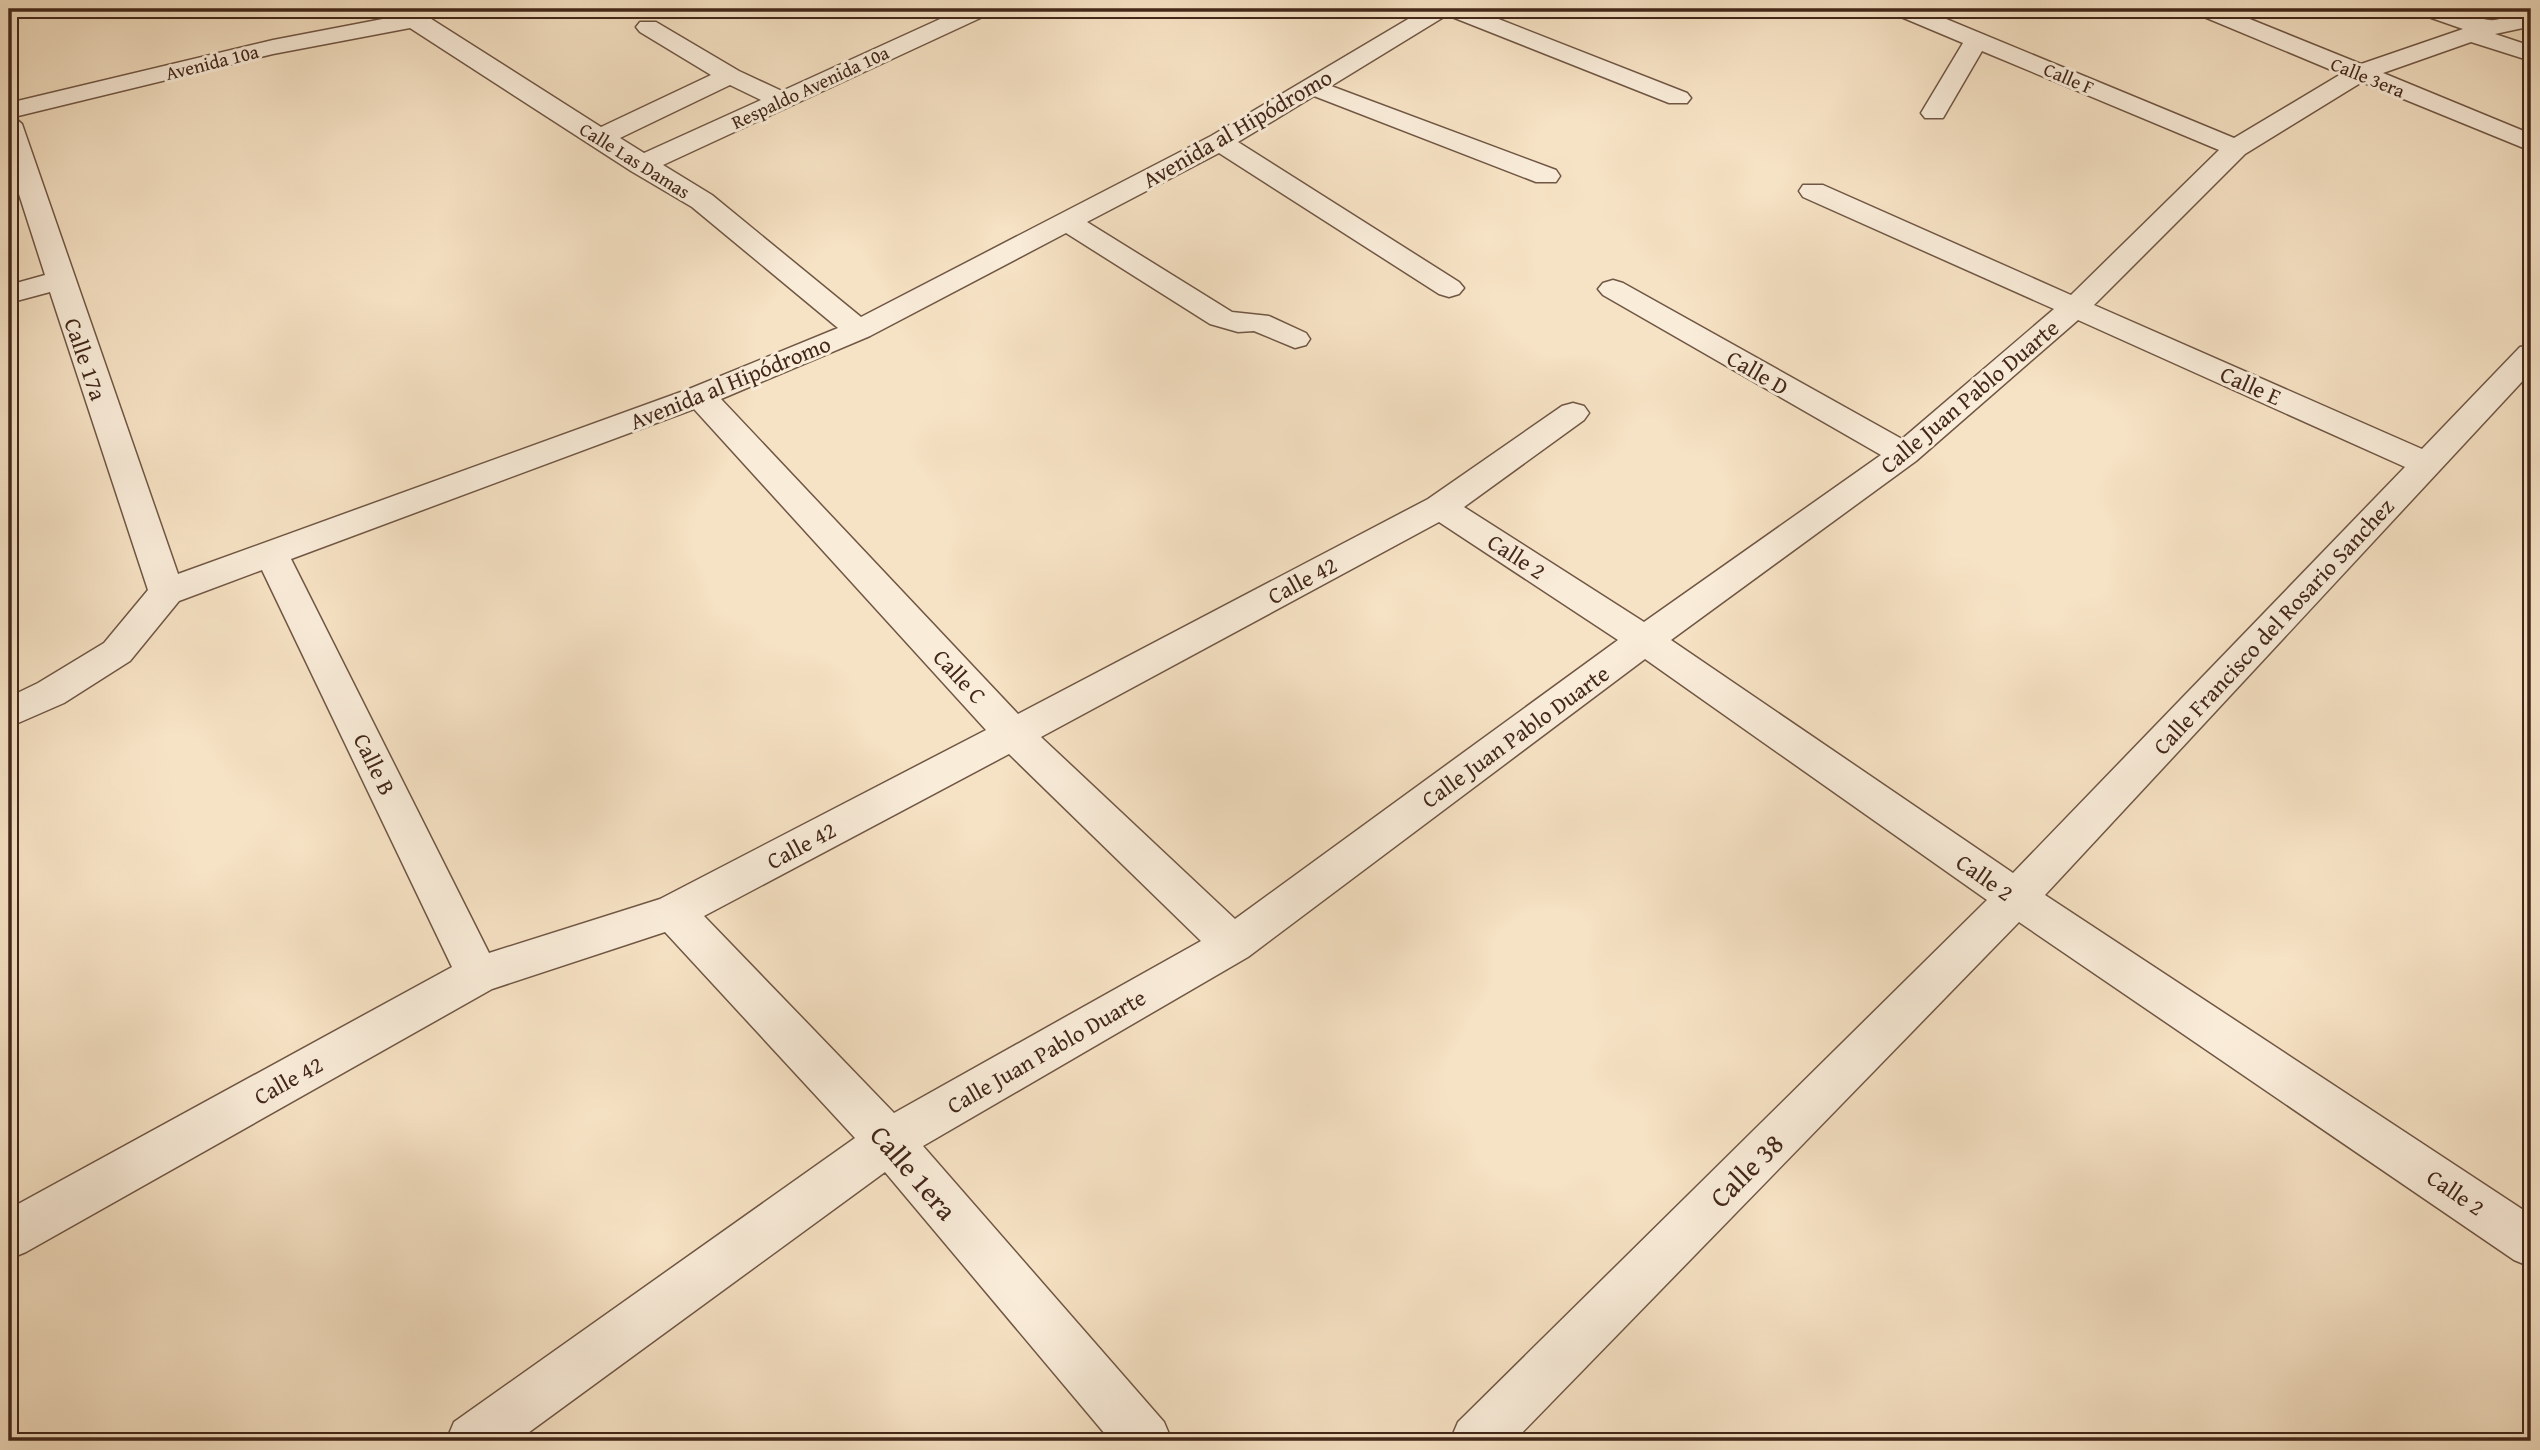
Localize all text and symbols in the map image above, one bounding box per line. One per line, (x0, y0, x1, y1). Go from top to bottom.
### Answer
street label: Avenida 10a (162, 37, 262, 87)
street label: Respaldo Avenida 10a (727, 38, 893, 136)
street label: Calle 3era (2327, 49, 2409, 105)
street label: Calle F (2039, 55, 2099, 101)
street label: Avenida al Hipódromo (1136, 60, 1338, 196)
street label: Calle Las Damas (574, 115, 696, 205)
street label: Calle Juan Pablo Duarte (1872, 311, 2066, 481)
street label: Calle 17a (57, 313, 116, 405)
street label: Avenida al Hipódromo (625, 327, 835, 437)
street label: Calle D (1721, 341, 1795, 403)
street label: Calle E (2215, 357, 2287, 413)
street label: Calle Francisco del Rosario Sanchez (2145, 490, 2401, 762)
street label: Calle 2 (1482, 525, 1552, 587)
street label: Calle 42 (1261, 548, 1343, 612)
street label: Calle C (926, 641, 994, 711)
street label: Calle Juan Pablo Duarte (1414, 657, 1616, 815)
street label: Calle B (346, 727, 404, 801)
street label: Calle 42 (760, 813, 842, 877)
street label: Calle 2 (1950, 845, 2020, 909)
street label: Calle Juan Pablo Duarte (940, 981, 1152, 1121)
street label: Calle 42 (248, 1048, 328, 1112)
street label: Calle 1era (861, 1115, 968, 1229)
street label: Calle 38 (1700, 1124, 1792, 1216)
street label: Calle 2 (2421, 1161, 2491, 1223)

